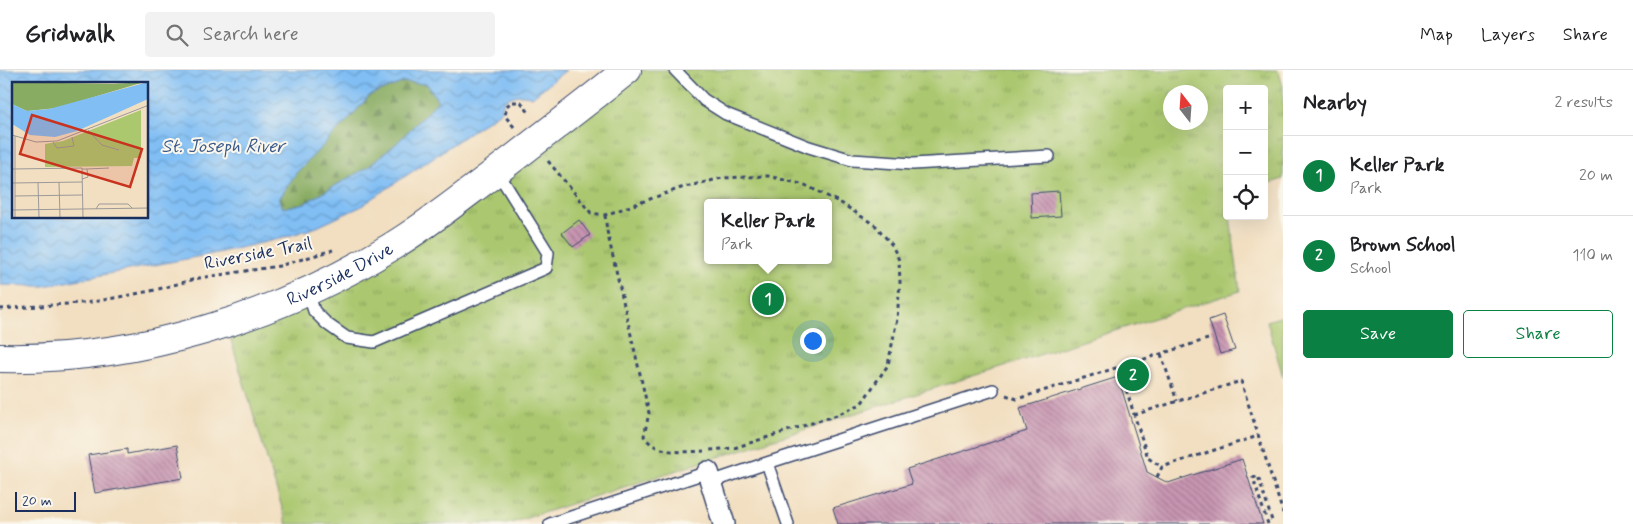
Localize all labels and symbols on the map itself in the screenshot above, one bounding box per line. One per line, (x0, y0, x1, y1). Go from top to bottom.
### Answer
inset map (12, 82, 149, 219)
north arrow (1163, 85, 1208, 130)
water label: St. Joseph River (161, 134, 287, 159)
street label: Riverside Trail (202, 232, 314, 276)
street label: Riverside Drive (283, 237, 398, 312)
pin: 1 (752, 280, 784, 318)
your location (800, 328, 826, 354)
pin: 2 (1117, 356, 1149, 394)
scale bar (15, 489, 76, 512)

